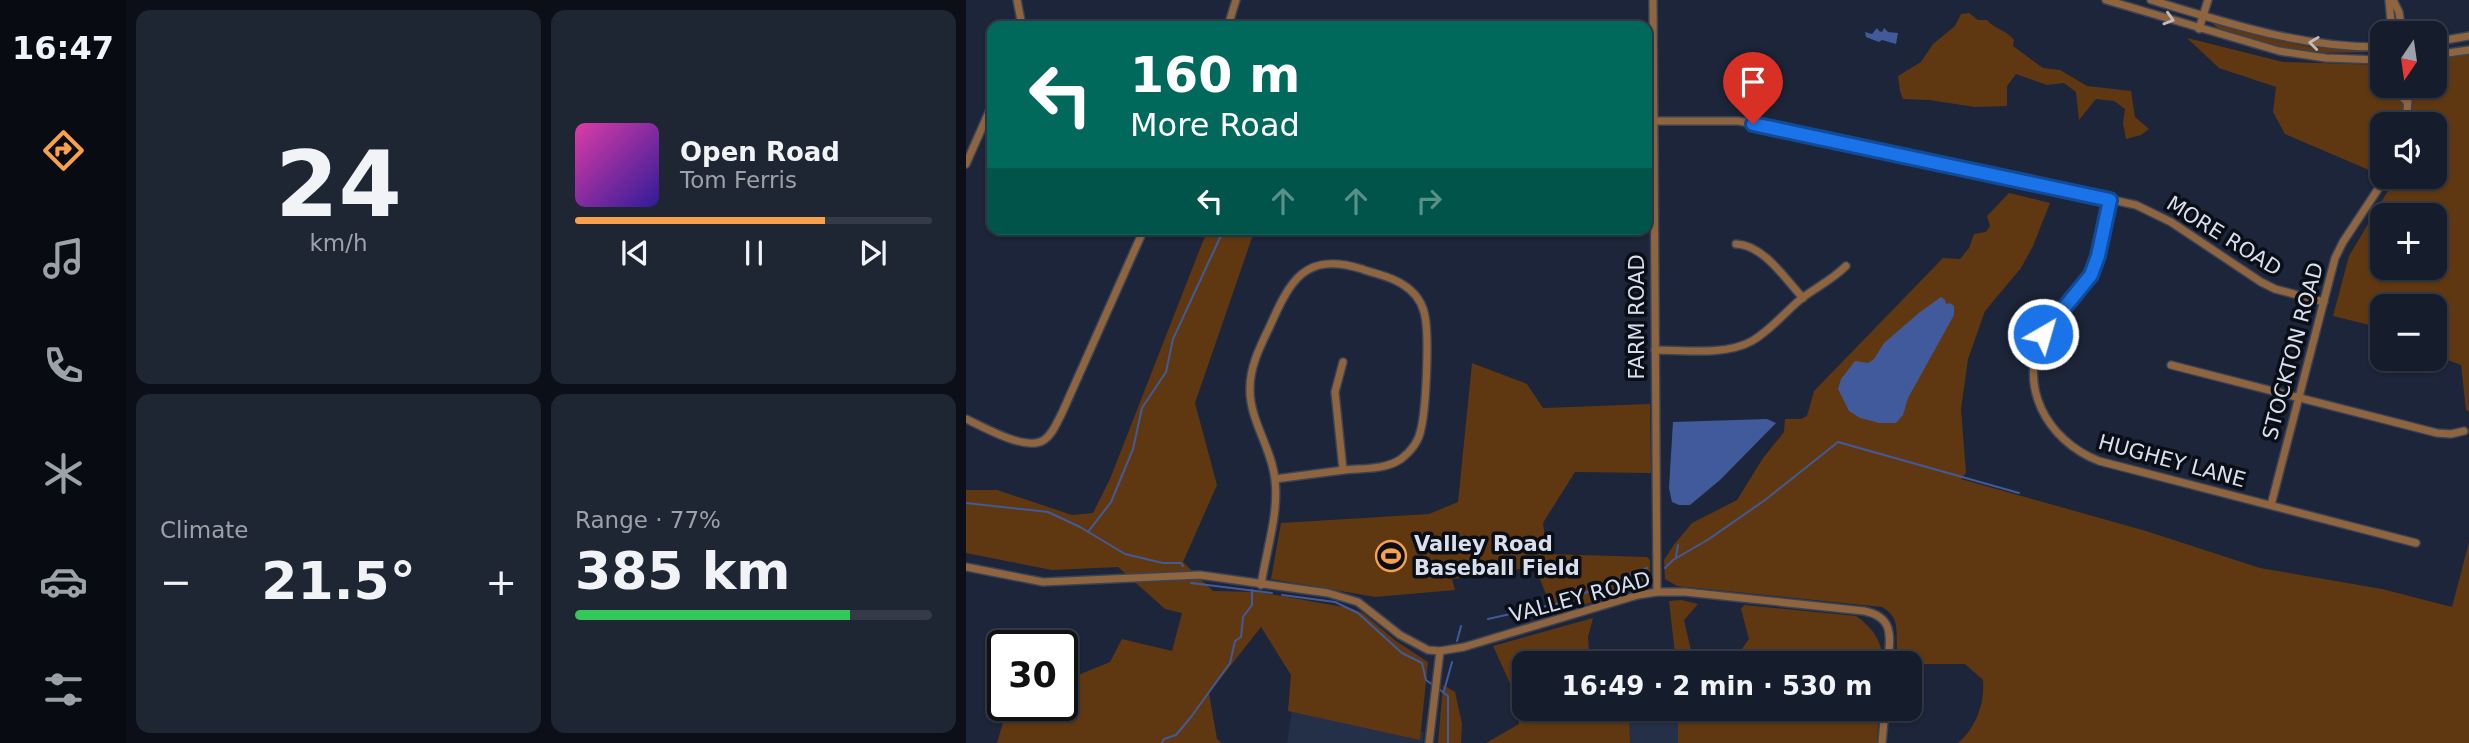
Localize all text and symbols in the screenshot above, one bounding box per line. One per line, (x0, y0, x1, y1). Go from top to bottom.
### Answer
one-way arrow (2163, 11, 2175, 26)
north arrow (2370, 21, 2446, 98)
map controls (2370, 21, 2447, 371)
text: 16:47 (12, 29, 114, 67)
one-way arrow (2308, 36, 2320, 51)
text: 160 m (1130, 47, 1300, 104)
icon: left (1015, 49, 1106, 140)
pin (1723, 52, 1783, 124)
icon: arrive (1734, 63, 1772, 101)
text: More Road (1130, 106, 1300, 144)
button: sound (2370, 112, 2447, 189)
icon: directions (39, 126, 88, 175)
text: 24 (275, 132, 402, 237)
text: Open Road (680, 137, 840, 167)
text: Tom Ferris (680, 167, 797, 193)
icon: left (1191, 182, 1229, 220)
icon: ahead (1264, 182, 1302, 220)
icon: ahead (1337, 182, 1375, 220)
icon: right (1410, 182, 1448, 220)
street label: MORE ROAD (2162, 191, 2286, 281)
button: + (2370, 203, 2447, 280)
text: km/h (309, 230, 368, 256)
icon: music (39, 234, 88, 283)
icon: previous (616, 234, 654, 272)
icon: pause (735, 234, 773, 272)
icon: next (854, 234, 892, 272)
street label: FARM ROAD (1625, 254, 1649, 380)
street label: STOCKTON ROAD (2258, 260, 2328, 442)
button: − (2370, 294, 2447, 371)
position arrow (2006, 297, 2080, 371)
icon: phone (39, 341, 88, 390)
street label: HUGHEY LANE (2096, 430, 2248, 492)
icon: climate (39, 449, 88, 498)
text: Range · 77% (575, 507, 721, 533)
text: Climate (160, 517, 249, 543)
place label: Valley Road Baseball Field (1414, 532, 1580, 580)
sports icon: Valley Road Baseball Field (1374, 539, 1408, 573)
text: 385 km (575, 541, 790, 601)
text: 21.5° (261, 551, 416, 611)
icon: car (39, 557, 88, 606)
text: − (160, 560, 192, 604)
text: + (485, 560, 517, 604)
street label: VALLEY ROAD (1507, 567, 1653, 627)
speed limit sign: 30 (987, 630, 1078, 721)
icon: filters (39, 665, 88, 714)
text: 16:49 · 2 min · 530 m (1562, 671, 1872, 701)

